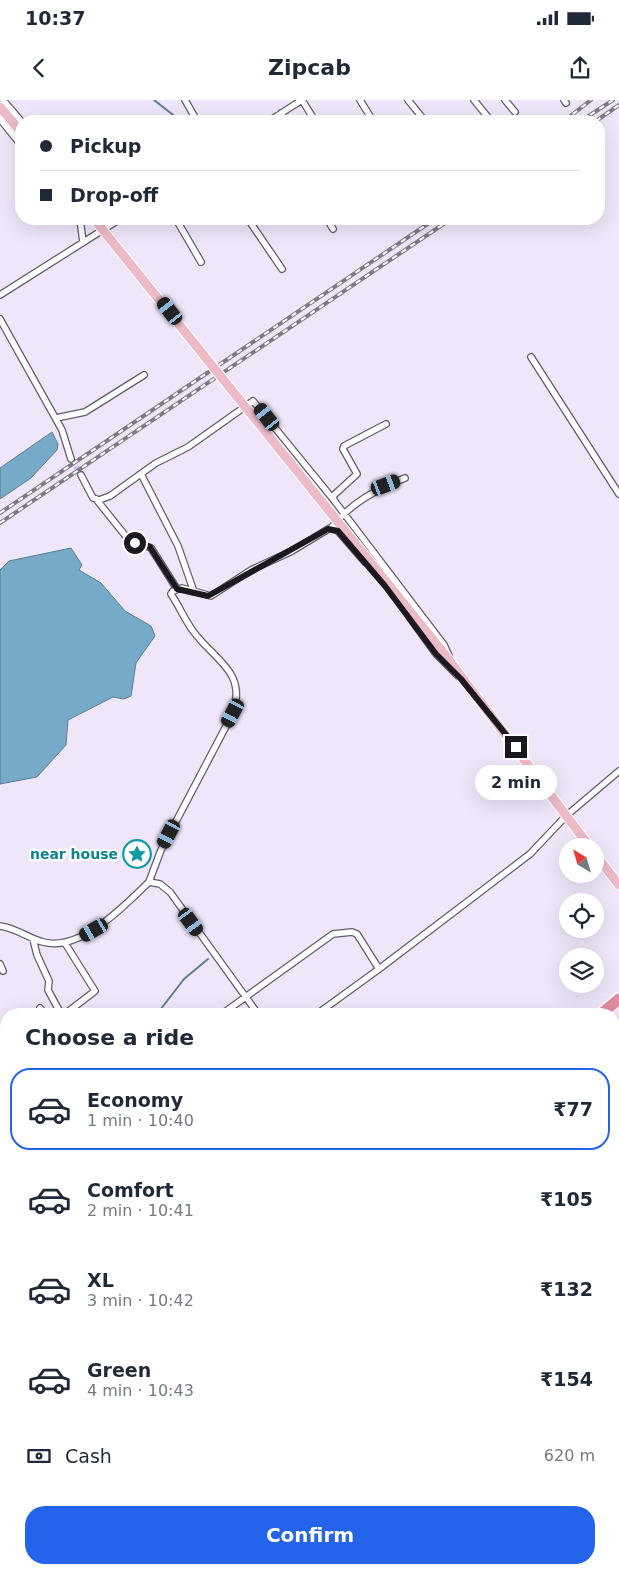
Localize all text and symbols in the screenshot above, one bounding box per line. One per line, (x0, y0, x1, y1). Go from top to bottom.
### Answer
text: 10:37 (25, 7, 85, 29)
icon: back (25, 54, 53, 82)
icon: share (566, 54, 594, 82)
text: Zipcab (268, 55, 351, 80)
text: Pickup (70, 135, 141, 157)
text: Drop-off (70, 184, 158, 206)
car (154, 295, 185, 327)
car (251, 401, 282, 433)
car (369, 473, 402, 497)
route start (124, 532, 146, 554)
car (219, 696, 246, 730)
route end (505, 736, 527, 758)
callout: 2 min (475, 764, 557, 800)
text: 2 min (491, 773, 541, 792)
car (155, 817, 182, 851)
north arrow (559, 838, 604, 882)
map controls (559, 838, 604, 993)
place icon: near house (122, 839, 152, 869)
place label: near house (30, 846, 118, 862)
button: locate (559, 893, 604, 938)
car (176, 905, 205, 939)
car (77, 916, 110, 944)
button: layers (559, 948, 604, 993)
text: Choose a ride (25, 1025, 194, 1050)
icon: car (27, 1087, 72, 1132)
text: Economy (87, 1089, 183, 1111)
text: ₹77 (553, 1098, 593, 1120)
text: 1 min · 10:40 (87, 1111, 194, 1130)
icon: car (27, 1177, 72, 1222)
text: Comfort (87, 1179, 174, 1201)
text: ₹105 (540, 1188, 593, 1210)
text: 2 min · 10:41 (87, 1201, 194, 1220)
icon: car (27, 1267, 72, 1312)
text: XL (87, 1269, 114, 1291)
text: ₹132 (540, 1278, 593, 1300)
text: 3 min · 10:42 (87, 1291, 194, 1310)
icon: car (27, 1357, 72, 1402)
text: Green (87, 1359, 151, 1381)
text: ₹154 (540, 1368, 593, 1390)
text: 4 min · 10:43 (87, 1381, 194, 1400)
icon: cash (25, 1442, 53, 1470)
text: Cash (65, 1445, 112, 1467)
text: 620 m (544, 1446, 595, 1465)
button: Confirm (25, 1506, 595, 1564)

